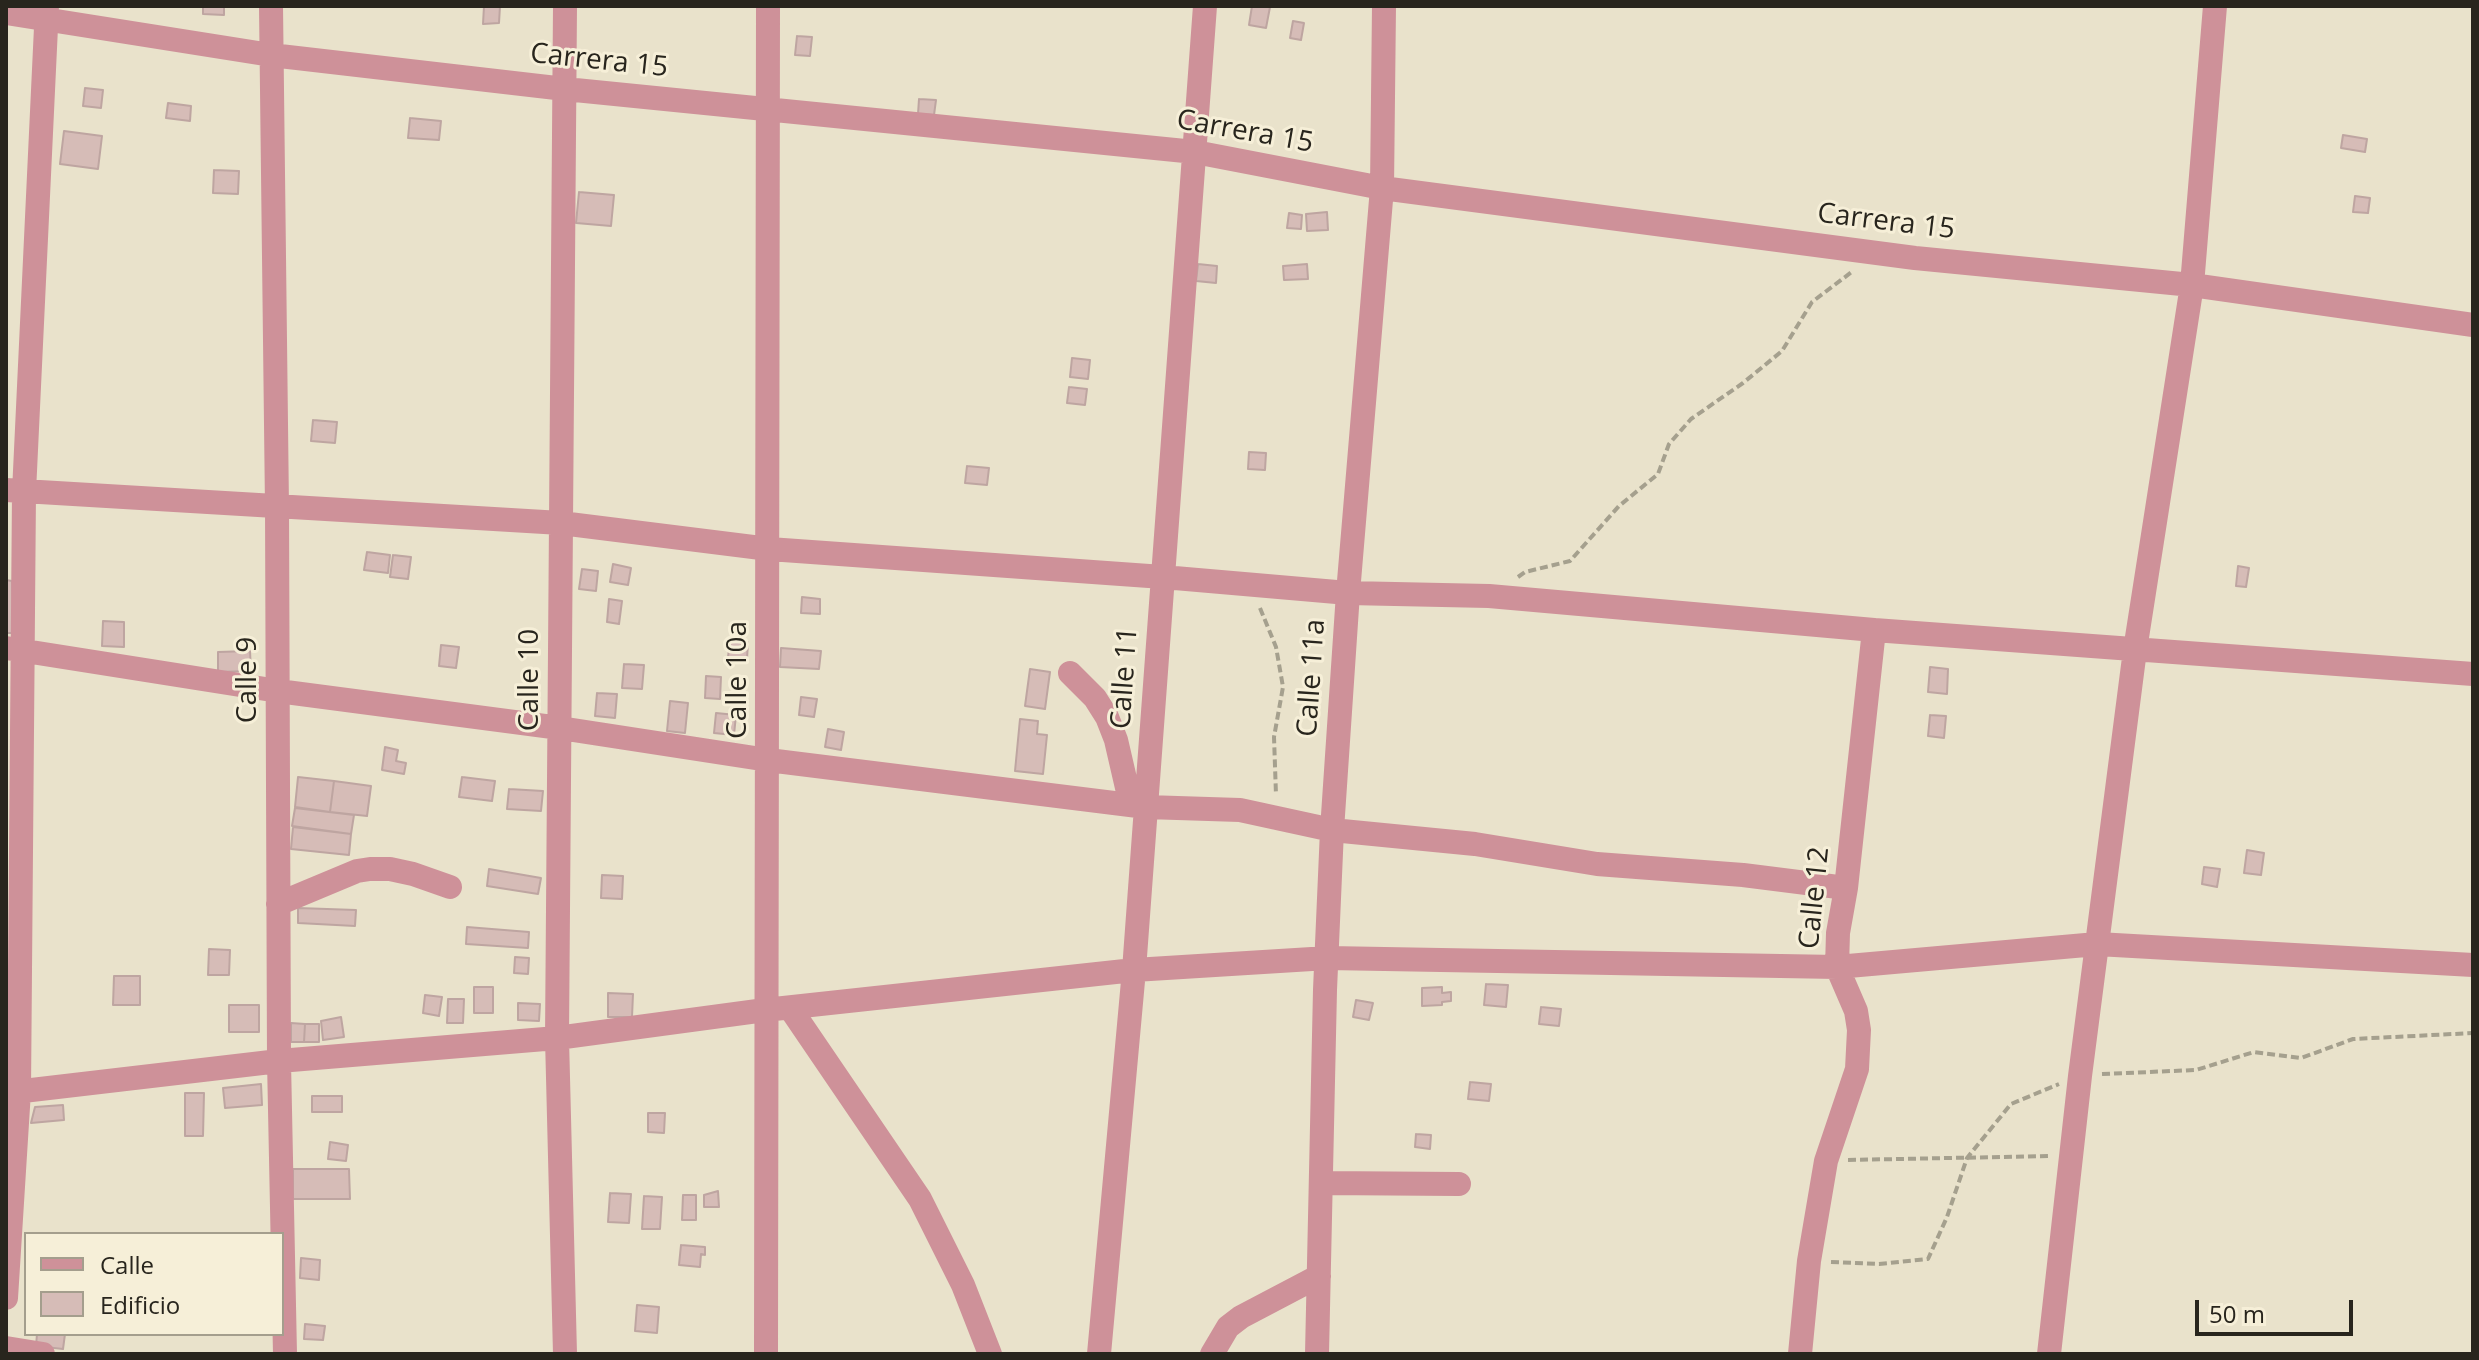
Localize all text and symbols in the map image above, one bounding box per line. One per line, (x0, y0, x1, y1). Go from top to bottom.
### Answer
street label: Carrera 15 (529, 37, 669, 85)
street label: Carrera 15 (1174, 103, 1316, 161)
street label: Carrera 15 (1815, 197, 1957, 247)
street label: Calle 11a (1291, 618, 1333, 738)
street label: Calle 10a (721, 621, 755, 739)
street label: Calle 11 (1105, 626, 1145, 730)
street label: Calle 10 (513, 629, 547, 731)
street label: Calle 9 (231, 637, 265, 723)
street label: Calle 12 (1793, 845, 1837, 951)
legend (24, 1232, 284, 1336)
text: Calle (100, 1248, 154, 1281)
scale bar (2199, 1284, 2357, 1334)
text: Edificio (100, 1288, 180, 1321)
text: 50 m (2209, 1297, 2265, 1330)

